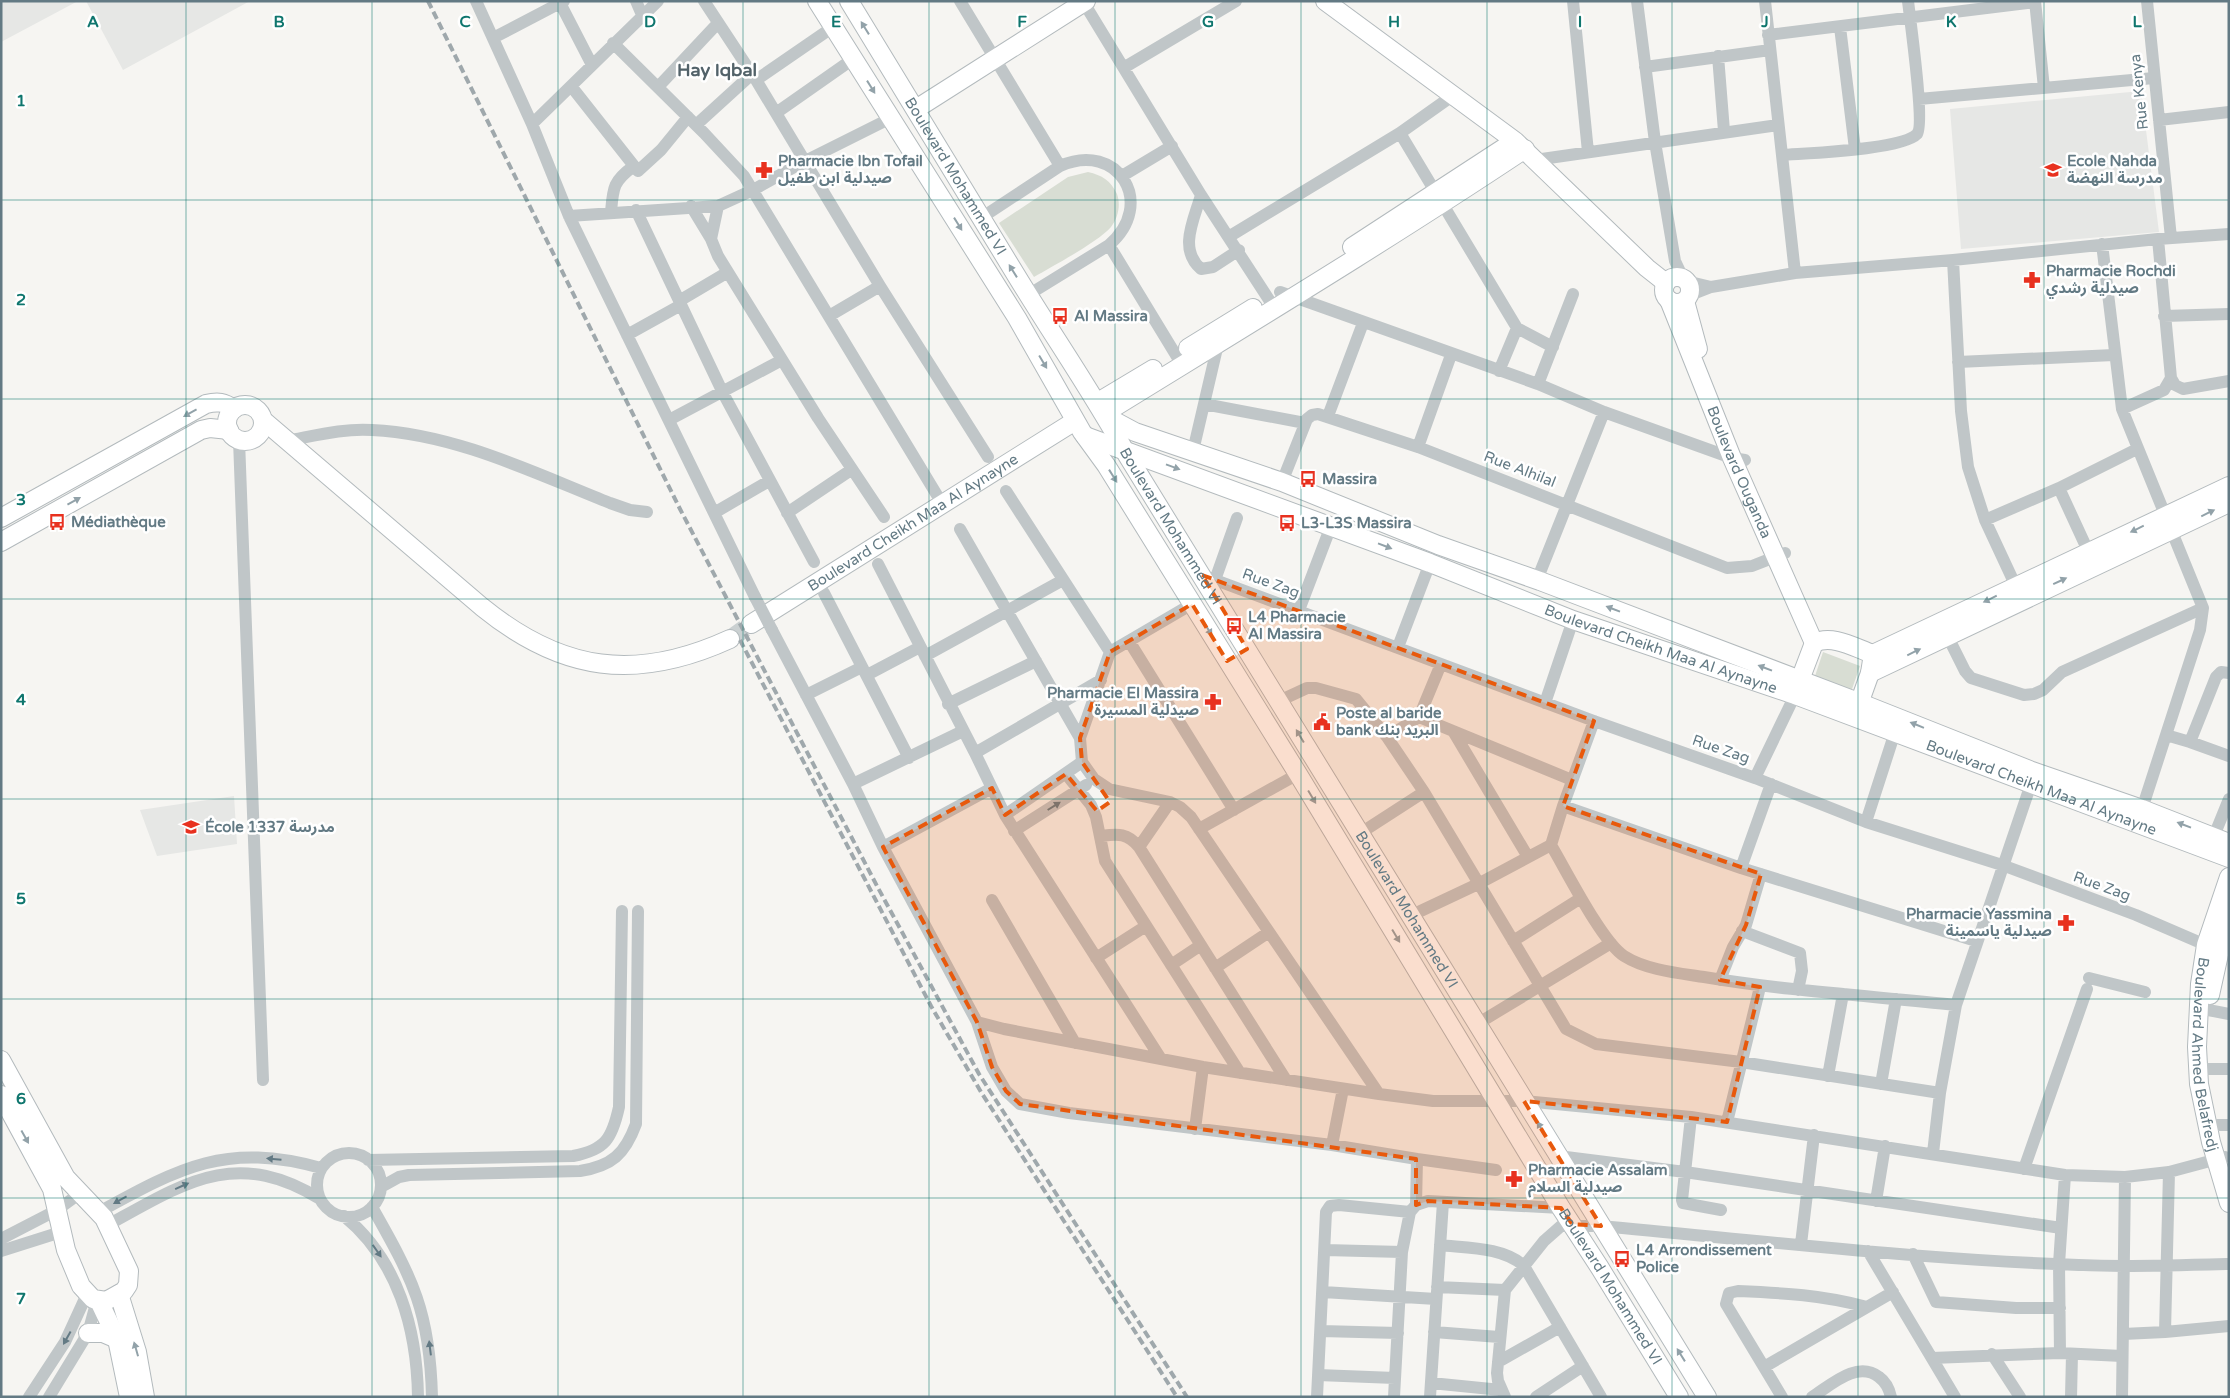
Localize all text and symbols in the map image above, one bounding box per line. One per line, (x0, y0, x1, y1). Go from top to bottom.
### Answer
text: A (87, 12, 99, 32)
text: B (273, 12, 285, 32)
text: C (459, 12, 471, 32)
text: D (644, 12, 656, 32)
text: E (831, 12, 841, 32)
text: F (1017, 12, 1027, 32)
text: G (1202, 12, 1214, 32)
text: H (1388, 12, 1400, 32)
text: I (1578, 12, 1582, 32)
text: J (1760, 12, 1769, 32)
text: K (1946, 12, 1957, 32)
text: L (2132, 12, 2142, 32)
one-way arrow (861, 21, 870, 34)
street label: Rue Kenya (2126, 53, 2152, 131)
district label: Hay Iqbal (677, 59, 757, 81)
one-way arrow (866, 80, 875, 94)
text: 1 (16, 91, 26, 111)
street label: Boulevard Mohammed VI (901, 94, 1010, 258)
place label: Pharmacie Ibn Tofail صيدلية ابن طفيل (778, 152, 923, 187)
place label: Ecole Nahda مدرسة النهضة (2067, 152, 2163, 187)
pharmacy icon: Pharmacie Ibn Tofail صيدلية ابن طفيل (754, 160, 774, 180)
school or university icon: Ecole Nahda مدرسة النهضة (2043, 160, 2063, 180)
one-way arrow (953, 218, 962, 231)
place label: Pharmacie Rochdi صيدلية رشدي (2046, 262, 2176, 299)
one-way arrow (1009, 265, 1018, 278)
pharmacy icon: Pharmacie Rochdi صيدلية رشدي (2022, 270, 2042, 290)
text: 2 (16, 290, 26, 310)
bus stop icon: Al Massira (1050, 306, 1070, 326)
place label: Al Massira (1074, 307, 1148, 325)
one-way arrow (1039, 356, 1048, 369)
street label: Boulevard Ouganda (1703, 403, 1775, 541)
one-way arrow (183, 408, 197, 417)
street label: Boulevard Mohammed VI (1116, 445, 1226, 608)
street label: Rue Alhilal (1481, 447, 1559, 491)
street label: Boulevard Cheikh Maa Al Aynayne (804, 450, 1021, 595)
one-way arrow (1166, 463, 1181, 471)
bus stop icon: Massira (1298, 469, 1318, 489)
one-way arrow (1108, 470, 1117, 483)
place label: Massira (1322, 470, 1377, 488)
text: 3 (16, 490, 26, 510)
one-way arrow (68, 496, 81, 505)
one-way arrow (2201, 509, 2215, 517)
bus stop icon: Médiathèque (47, 512, 67, 532)
place label: Médiathèque (71, 513, 166, 532)
bus stop icon: L3-L3S Massira (1277, 513, 1297, 533)
place label: L3-L3S Massira (1301, 514, 1412, 532)
one-way arrow (2130, 526, 2144, 534)
one-way arrow (1378, 542, 1393, 550)
street label: Rue Zag (1240, 564, 1302, 602)
one-way arrow (2053, 577, 2068, 586)
one-way arrow (1983, 595, 1997, 603)
street label: Boulevard Cheikh Maa Al Aynayne (1542, 601, 1779, 697)
one-way arrow (1605, 605, 1620, 613)
place label: L4 Pharmacie Al Massira (1248, 608, 1346, 643)
bus stop icon: L4 Pharmacie Al Massira (1224, 616, 1244, 636)
one-way arrow (1203, 623, 1212, 636)
one-way arrow (1907, 648, 1921, 656)
one-way arrow (1758, 663, 1772, 671)
place label: Pharmacie El Massira صيدلية المسيرة (1047, 684, 1199, 719)
text: 4 (16, 690, 26, 710)
pharmacy icon: Pharmacie El Massira صيدلية المسيرة (1203, 692, 1223, 712)
place label: Poste al baride bank البريد بنك (1336, 704, 1442, 739)
public building icon: Poste al baride bank البريد بنك (1312, 712, 1332, 732)
one-way arrow (1910, 721, 1924, 729)
one-way arrow (1295, 729, 1304, 742)
street label: Rue Zag (1690, 731, 1752, 767)
street label: Boulevard Cheikh Maa Al Aynayne (1923, 736, 2159, 839)
one-way arrow (1307, 791, 1316, 804)
one-way arrow (1048, 801, 1061, 810)
school or university icon: École مدرسة 1337 (181, 817, 201, 837)
place label: École مدرسة 1337 (205, 817, 335, 836)
one-way arrow (2176, 821, 2191, 828)
street label: Boulevard Mohammed VI (1352, 828, 1462, 991)
street label: Rue Zag (2071, 867, 2133, 905)
text: 5 (16, 889, 26, 909)
place label: Pharmacie Yassmina صيدلية ياسمينة (1906, 905, 2052, 940)
pharmacy icon: Pharmacie Yassmina صيدلية ياسمينة (2056, 913, 2076, 933)
one-way arrow (1391, 930, 1400, 943)
street label: Boulevard Ahmed Belafredj (2188, 956, 2222, 1153)
text: 6 (16, 1089, 26, 1109)
one-way arrow (1536, 1121, 1545, 1134)
one-way arrow (20, 1131, 29, 1144)
one-way arrow (266, 1154, 282, 1162)
place label: Pharmacie Assalam صيدلية السلام (1528, 1161, 1668, 1198)
pharmacy icon: Pharmacie Assalam صيدلية السلام (1504, 1169, 1524, 1189)
one-way arrow (175, 1181, 189, 1189)
one-way arrow (113, 1196, 127, 1204)
street label: Boulevard Mohammed VI (1555, 1205, 1666, 1368)
place label: L4 Arrondissement Police (1636, 1241, 1772, 1276)
one-way arrow (372, 1245, 382, 1258)
bus stop icon: L4 Arrondissement Police (1612, 1249, 1632, 1269)
text: 7 (16, 1289, 26, 1309)
one-way arrow (63, 1331, 71, 1346)
one-way arrow (426, 1340, 434, 1356)
one-way arrow (131, 1341, 139, 1356)
one-way arrow (1677, 1349, 1686, 1362)

